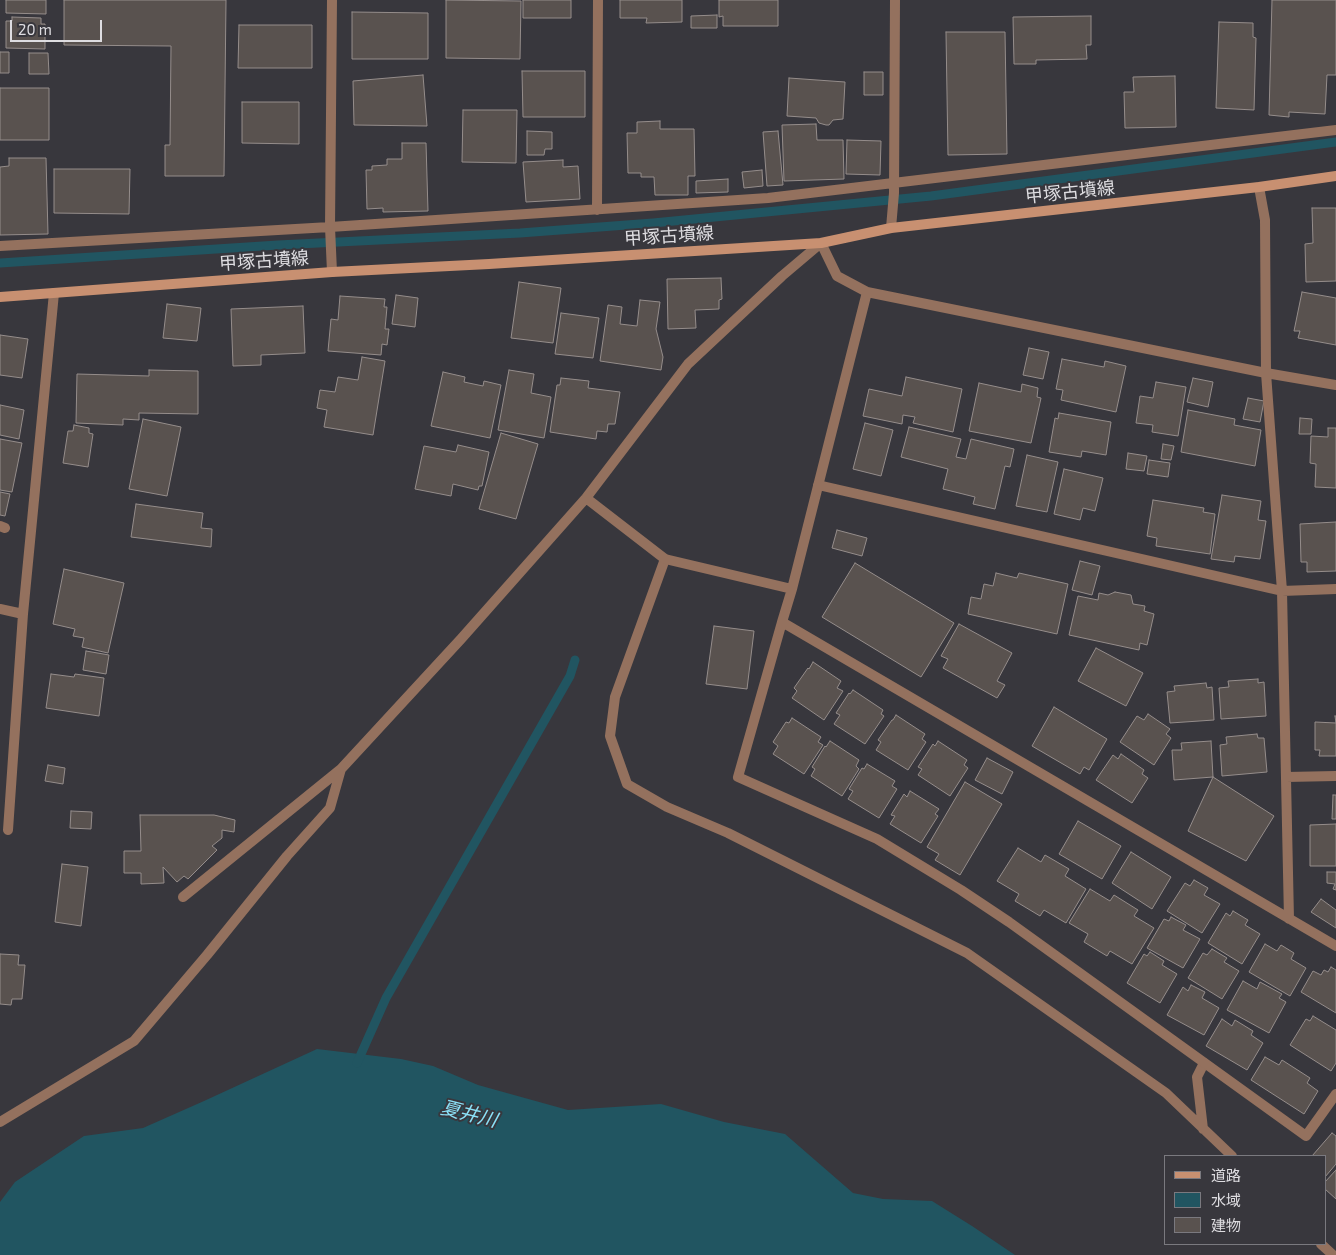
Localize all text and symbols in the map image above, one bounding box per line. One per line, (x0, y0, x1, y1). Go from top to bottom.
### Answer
scale bar (12, 10, 105, 42)
text: 20 m (18, 20, 52, 38)
street label: 甲塚古墳線 (1024, 177, 1116, 207)
street label: 甲塚古墳線 (623, 222, 715, 250)
street label: 甲塚古墳線 (218, 247, 310, 275)
water label: 夏井川 (439, 1096, 499, 1132)
legend (1164, 1155, 1326, 1245)
text: 道路 (1211, 1166, 1241, 1184)
text: 水域 (1211, 1191, 1241, 1209)
text: 建物 (1211, 1216, 1241, 1234)

